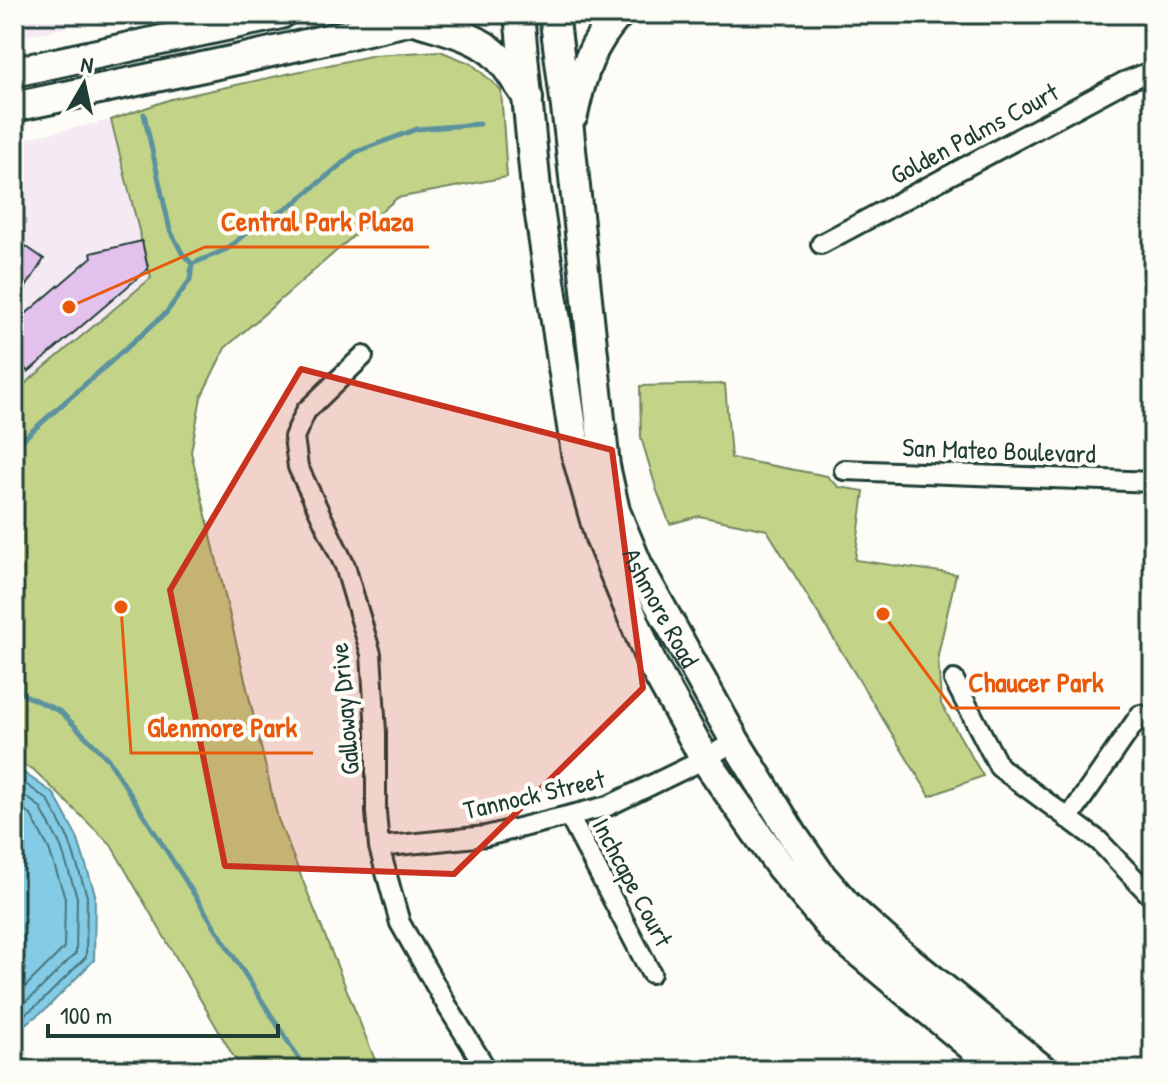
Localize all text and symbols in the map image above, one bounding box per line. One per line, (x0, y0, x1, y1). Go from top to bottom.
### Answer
north arrow (44, 44, 124, 124)
text: N (79, 49, 96, 80)
street label: Golden Palms Court (884, 74, 1065, 192)
callout: Central Park Plaza (205, 195, 429, 247)
text: Central Park Plaza (221, 202, 413, 240)
street label: San Mateo Boulevard (902, 429, 1096, 471)
street label: Ashmore Road (615, 543, 708, 673)
street label: Galloway Drive (321, 641, 367, 777)
callout: Chaucer Park (952, 656, 1120, 708)
text: Chaucer Park (968, 663, 1104, 701)
callout: Glenmore Park (131, 701, 313, 753)
text: Glenmore Park (147, 708, 297, 746)
street label: Tannock Street (460, 761, 609, 827)
street label: Inchcape Court (585, 812, 682, 953)
scale bar (48, 988, 278, 1038)
text: 100 m (60, 999, 112, 1031)

